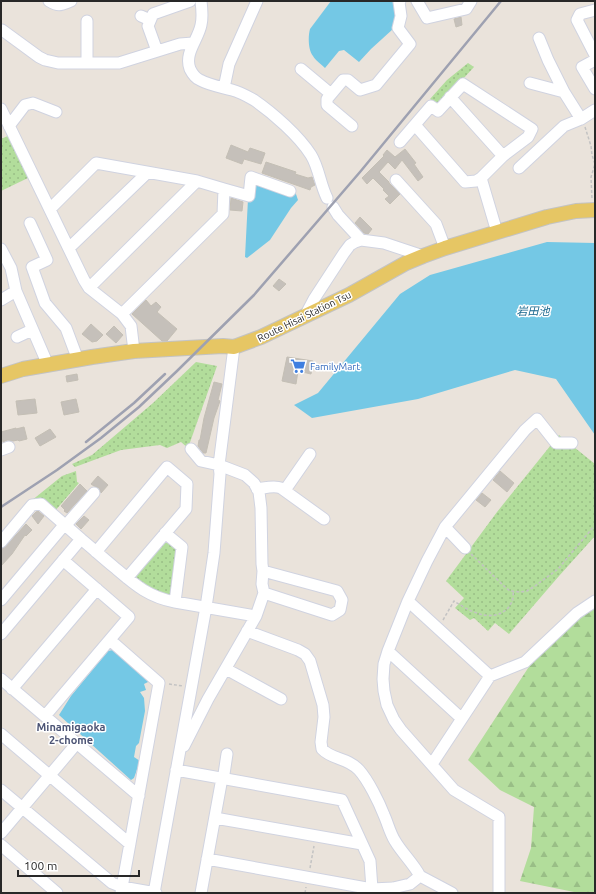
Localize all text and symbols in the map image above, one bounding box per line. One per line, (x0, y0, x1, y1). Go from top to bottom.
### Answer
street label: Route Hisai Station Tsu (256, 289, 353, 344)
water label: 岩田池 (517, 305, 550, 317)
supermarket icon: FamilyMart (289, 357, 307, 375)
place label: FamilyMart (310, 361, 360, 372)
district label: Minamigaoka 2-chome (37, 721, 105, 746)
scale bar (18, 852, 139, 878)
text: 100 m (24, 859, 57, 872)

